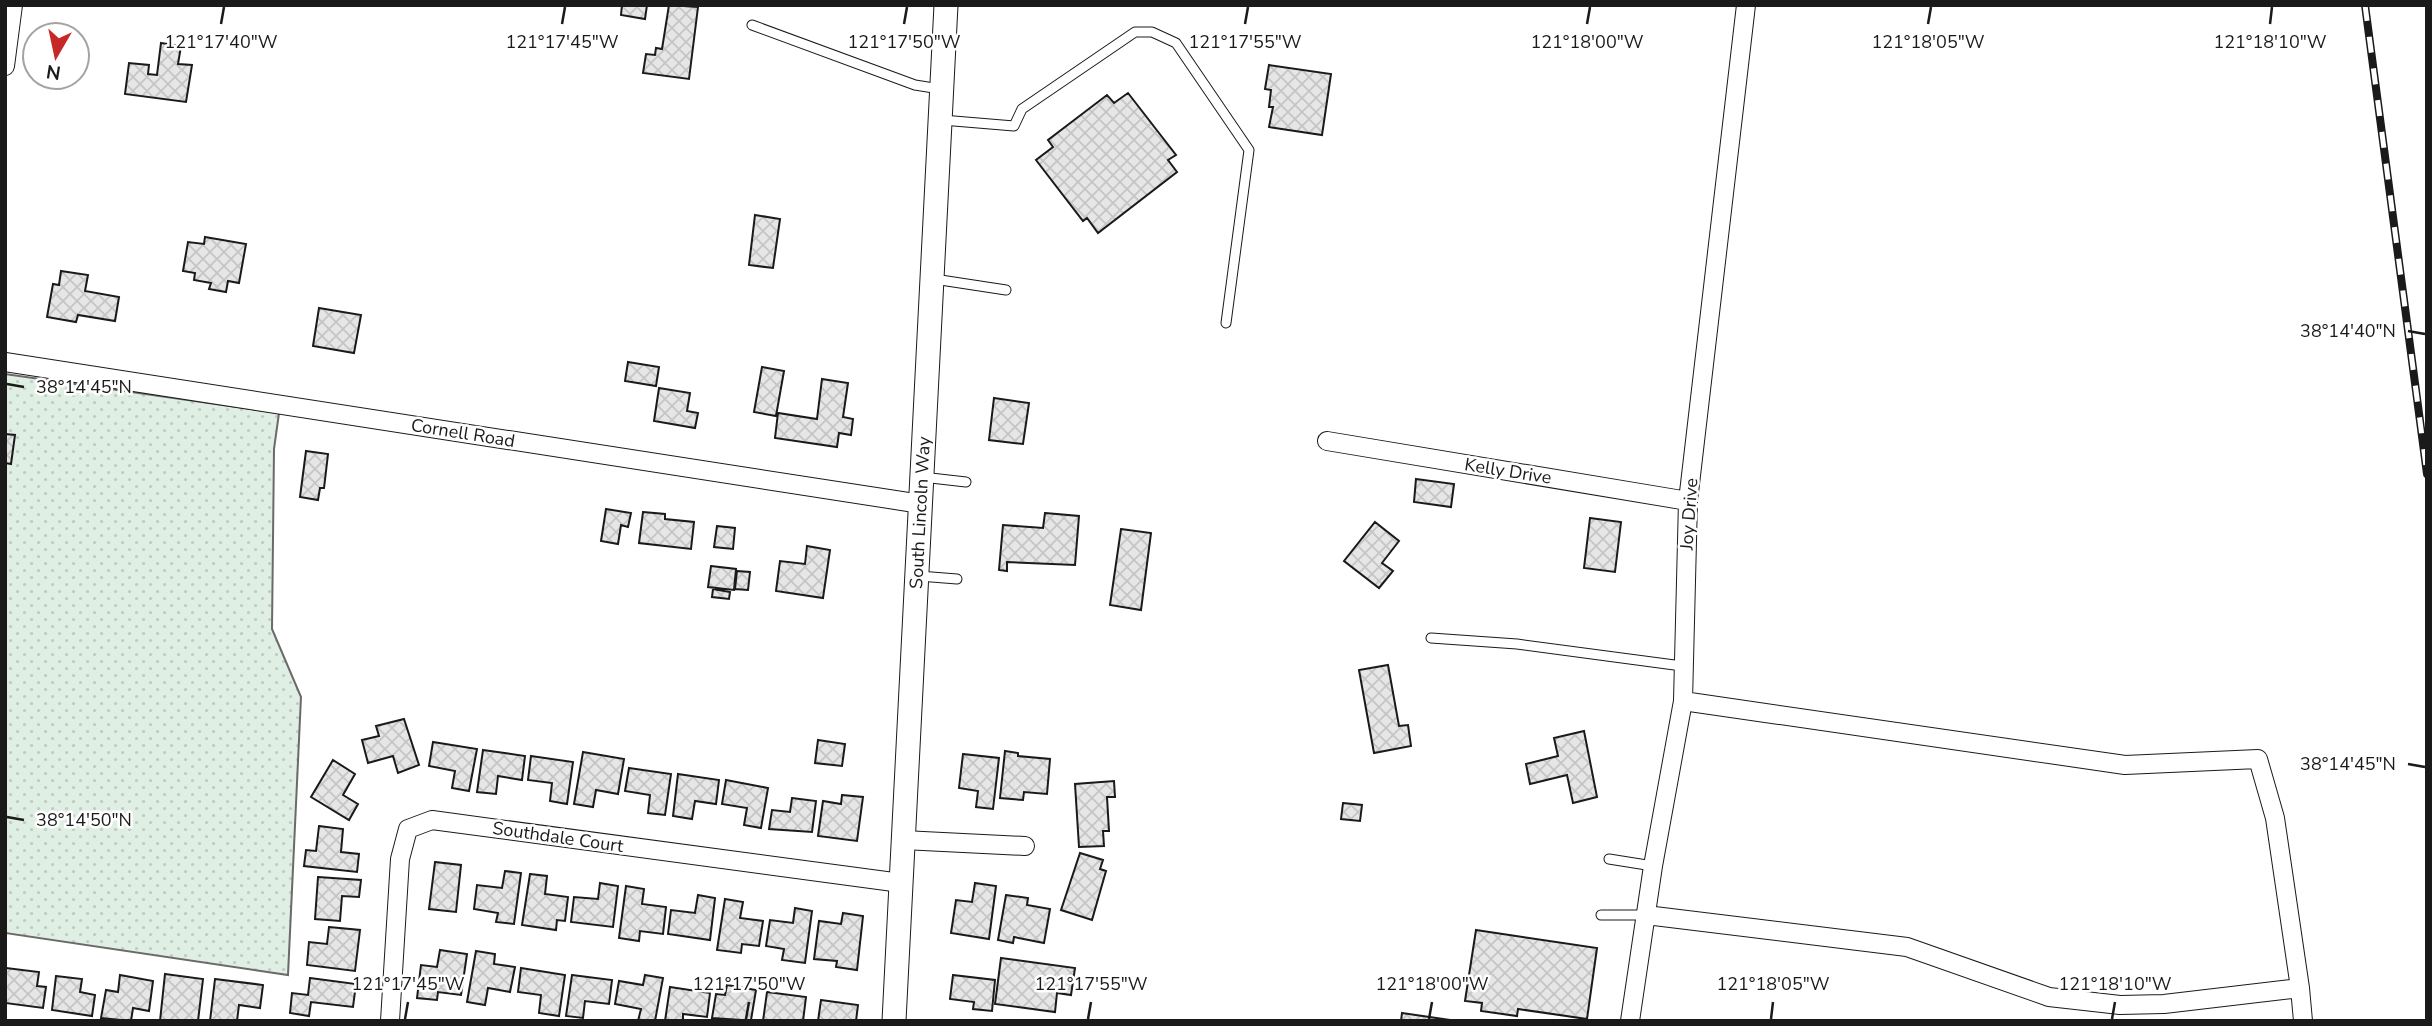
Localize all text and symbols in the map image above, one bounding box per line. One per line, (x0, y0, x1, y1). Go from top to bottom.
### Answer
north arrow (21, 21, 91, 91)
text: 121°17'40"W (164, 30, 278, 54)
text: 121°17'45"W (505, 30, 619, 54)
text: 121°17'50"W (847, 30, 961, 54)
text: 121°17'55"W (1188, 30, 1302, 54)
text: 121°18'00"W (1530, 30, 1644, 54)
text: 121°18'05"W (1871, 30, 1985, 54)
text: 121°18'10"W (2213, 30, 2327, 54)
text: N (44, 58, 63, 86)
text: 38°14'40"N (2300, 319, 2396, 343)
text: 38°14'45"N (36, 375, 132, 399)
street label: Cornell Road (409, 413, 517, 453)
street label: South Lincoln Way (904, 435, 936, 589)
street label: Kelly Drive (1463, 452, 1553, 490)
street label: Joy Drive (1674, 477, 1703, 552)
text: 38°14'45"N (2300, 752, 2396, 776)
text: 38°14'50"N (36, 808, 132, 832)
street label: Southdale Court (491, 816, 626, 858)
text: 121°17'45"W (351, 972, 465, 996)
text: 121°17'50"W (692, 972, 806, 996)
text: 121°17'55"W (1034, 972, 1148, 996)
text: 121°18'00"W (1375, 972, 1489, 996)
text: 121°18'05"W (1716, 972, 1830, 996)
text: 121°18'10"W (2058, 972, 2172, 996)

